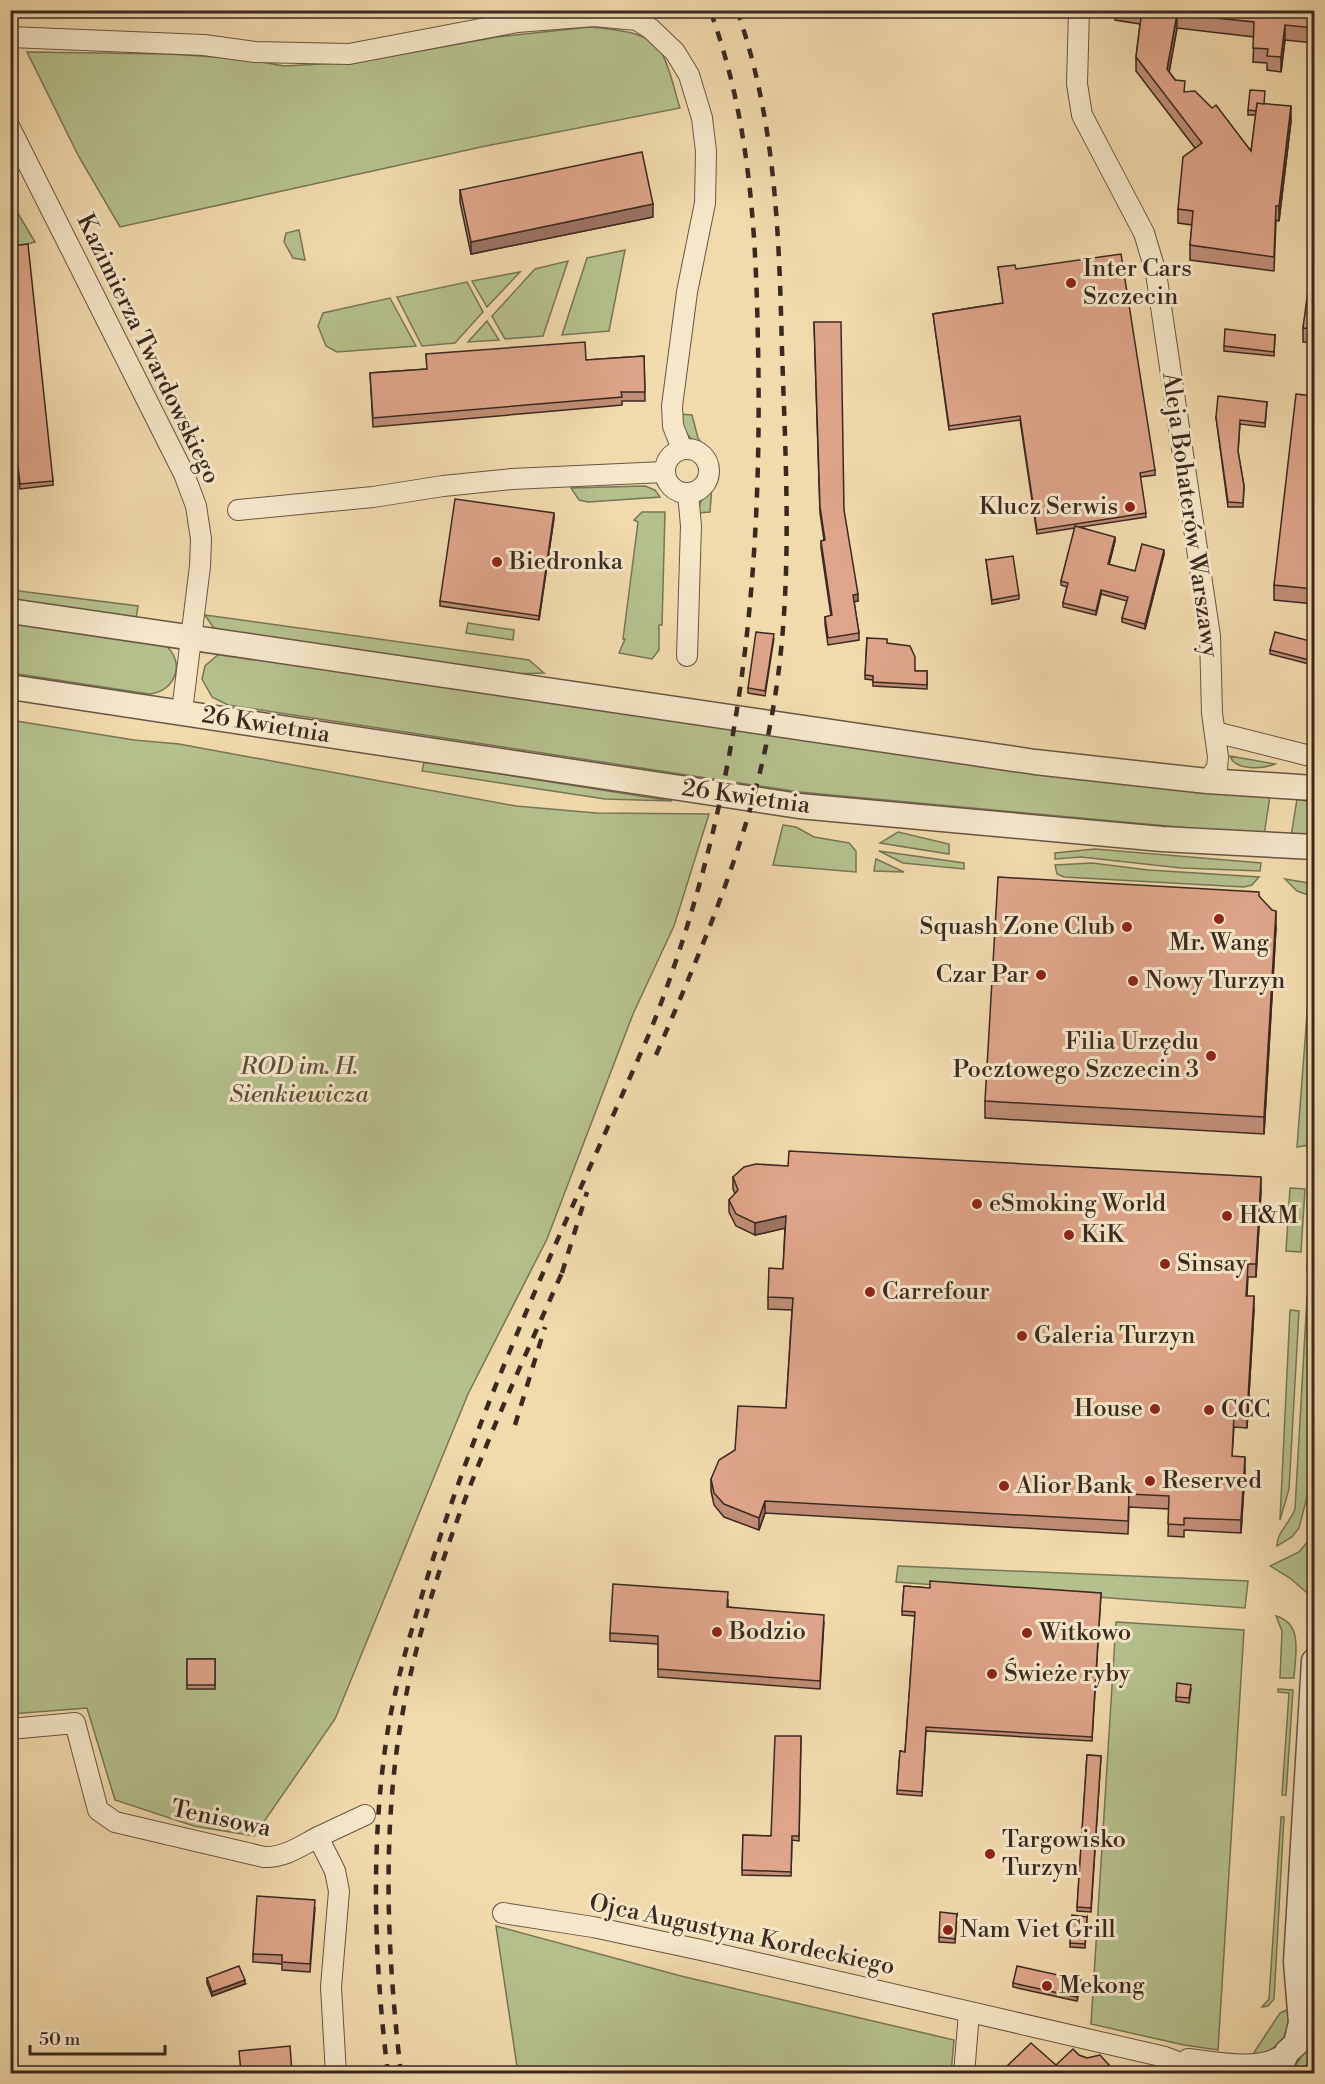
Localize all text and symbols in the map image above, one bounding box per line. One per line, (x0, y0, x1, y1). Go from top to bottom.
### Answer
street label: Kazimierza Twardowskiego (70, 209, 226, 489)
place label: Inter Cars Szczecin (1083, 254, 1192, 312)
marker: Inter Cars Szczecin (1064, 276, 1078, 290)
street label: Aleja Bohaterów Warszawy (1155, 370, 1225, 660)
place label: Klucz Serwis (979, 492, 1118, 522)
marker: Klucz Serwis (1123, 500, 1137, 514)
place label: Biedronka (508, 547, 624, 577)
marker: Biedronka (490, 555, 504, 569)
street label: 26 Kwietnia (200, 700, 333, 750)
street label: 26 Kwietnia (680, 773, 813, 821)
place label: Squash Zone Club (919, 912, 1115, 942)
marker: Mr. Wang (1212, 912, 1226, 926)
marker: Squash Zone Club (1120, 920, 1134, 934)
place label: Mr. Wang (1169, 928, 1270, 958)
place label: Czar Par (936, 960, 1029, 990)
place label: Nowy Turzyn (1145, 966, 1285, 996)
marker: Czar Par (1034, 968, 1048, 982)
marker: Nowy Turzyn (1126, 974, 1140, 988)
place label: Filia Urzędu Pocztowego Szczecin 3 (953, 1027, 1199, 1085)
marker: Filia Urzędu Pocztowego Szczecin 3 (1204, 1049, 1218, 1063)
park label: ROD im. H. Sienkiewicza (229, 1052, 369, 1110)
place label: eSmoking World (989, 1189, 1166, 1219)
marker: eSmoking World (970, 1197, 984, 1211)
place label: H&M (1239, 1201, 1299, 1231)
marker: H&M (1220, 1209, 1234, 1223)
place label: KiK (1081, 1220, 1125, 1250)
marker: KiK (1062, 1228, 1076, 1242)
place label: Sinsay (1177, 1249, 1247, 1279)
marker: Sinsay (1158, 1257, 1172, 1271)
place label: Carrefour (882, 1277, 990, 1307)
marker: Carrefour (863, 1285, 877, 1299)
place label: Galeria Turzyn (1034, 1321, 1195, 1351)
marker: Galeria Turzyn (1015, 1329, 1029, 1343)
place label: House (1074, 1394, 1143, 1424)
place label: CCC (1221, 1395, 1270, 1425)
marker: House (1148, 1402, 1162, 1416)
marker: CCC (1202, 1403, 1216, 1417)
place label: Reserved (1162, 1466, 1262, 1496)
place label: Alior Bank (1015, 1471, 1134, 1501)
marker: Reserved (1143, 1474, 1157, 1488)
marker: Alior Bank (997, 1479, 1011, 1493)
place label: Bodzio (728, 1617, 806, 1647)
place label: Witkowo (1038, 1618, 1131, 1648)
marker: Bodzio (710, 1625, 724, 1639)
marker: Witkowo (1020, 1626, 1034, 1640)
place label: Świeże ryby (1004, 1657, 1131, 1689)
marker: Świeże ryby (985, 1667, 999, 1681)
street label: Tenisowa (168, 1794, 275, 1844)
place label: Targowisko Turzyn (1002, 1825, 1126, 1883)
marker: Targowisko Turzyn (983, 1847, 997, 1861)
street label: Ojca Augustyna Kordeckiego (587, 1888, 897, 1982)
place label: Nam Viet Grill (960, 1915, 1116, 1945)
marker: Nam Viet Grill (941, 1923, 955, 1937)
place label: Mekong (1059, 1971, 1145, 2001)
marker: Mekong (1040, 1979, 1054, 1993)
scale bar (30, 2018, 165, 2056)
text: 50 m (39, 2028, 81, 2051)

